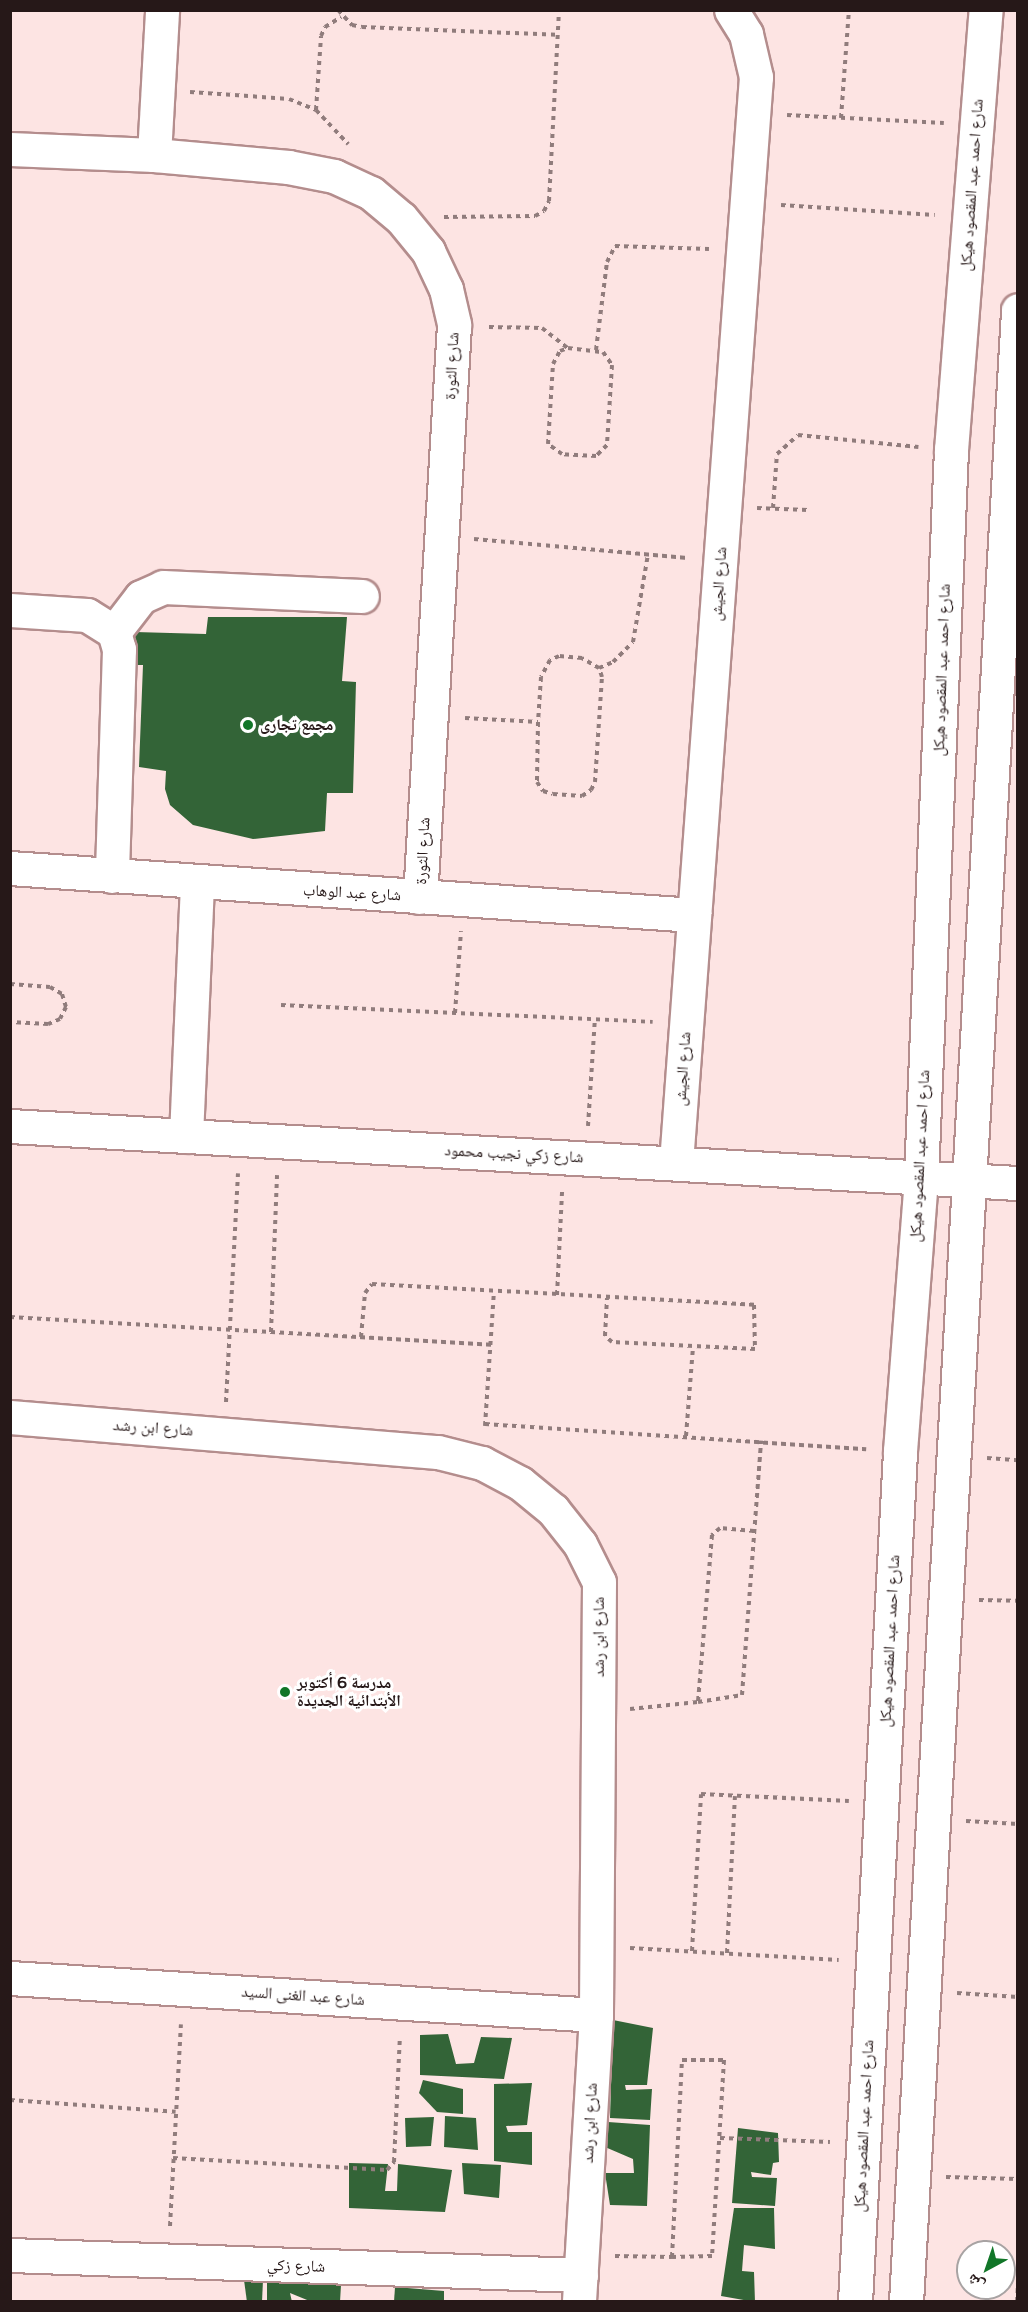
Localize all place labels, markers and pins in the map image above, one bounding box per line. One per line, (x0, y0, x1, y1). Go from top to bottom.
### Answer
place label: مجمع تجارى (260, 715, 333, 735)
marker: مجمع تجارى (241, 718, 255, 732)
place label: مدرسة 6 أكتوبر الأبتدائية الجديدة (297, 1673, 401, 1711)
marker: مدرسة 6 أكتوبر الأبتدائية الجديدة (278, 1685, 292, 1699)

